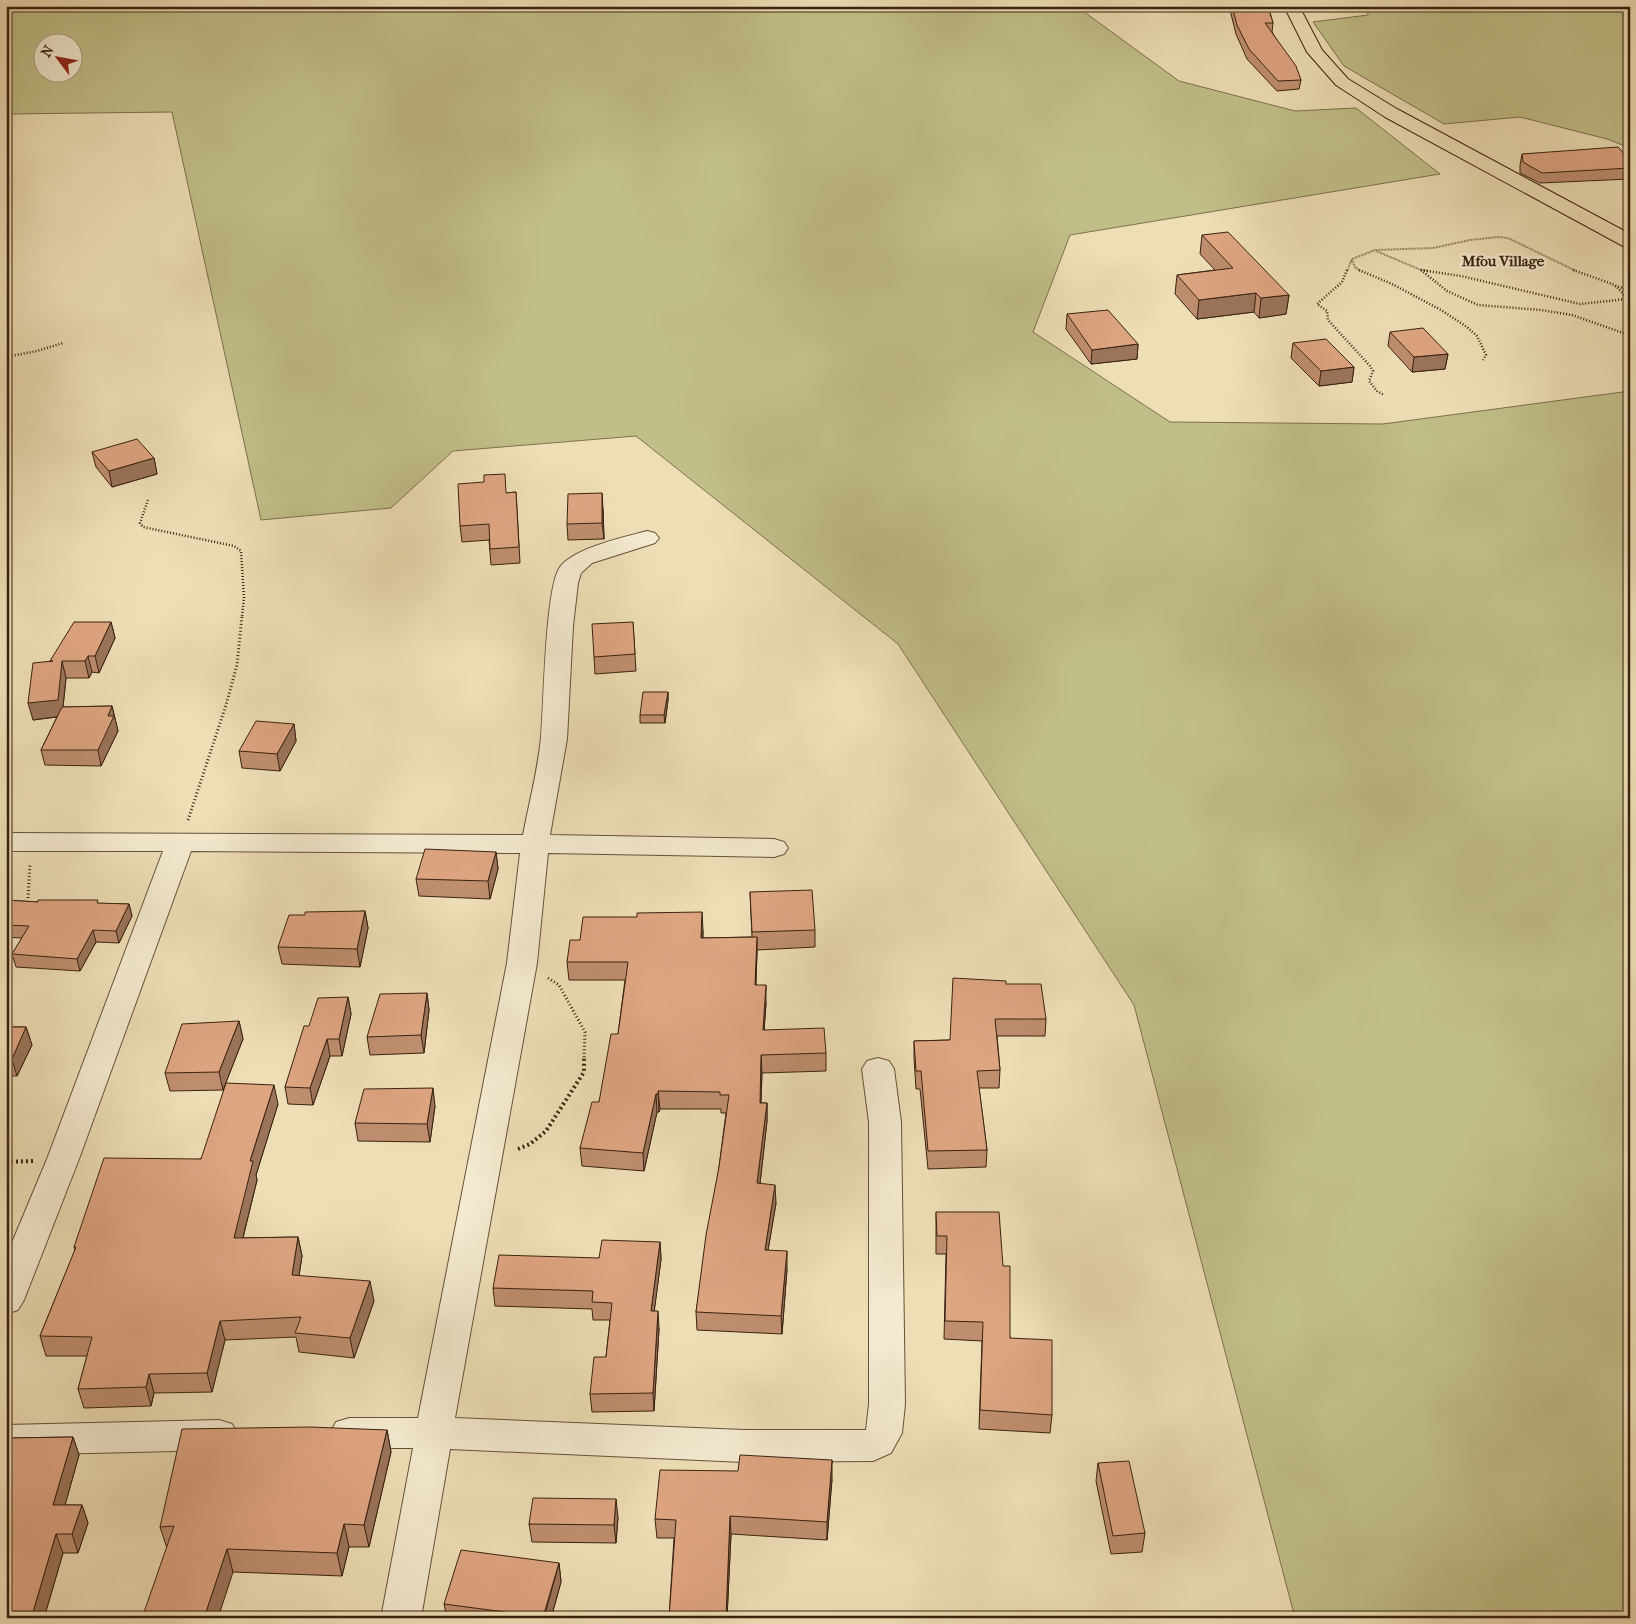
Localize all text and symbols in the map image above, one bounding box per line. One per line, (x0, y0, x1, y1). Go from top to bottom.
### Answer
north arrow (32, 32, 82, 82)
text: N (37, 42, 58, 60)
district label: Mfou Village (1461, 252, 1545, 270)

